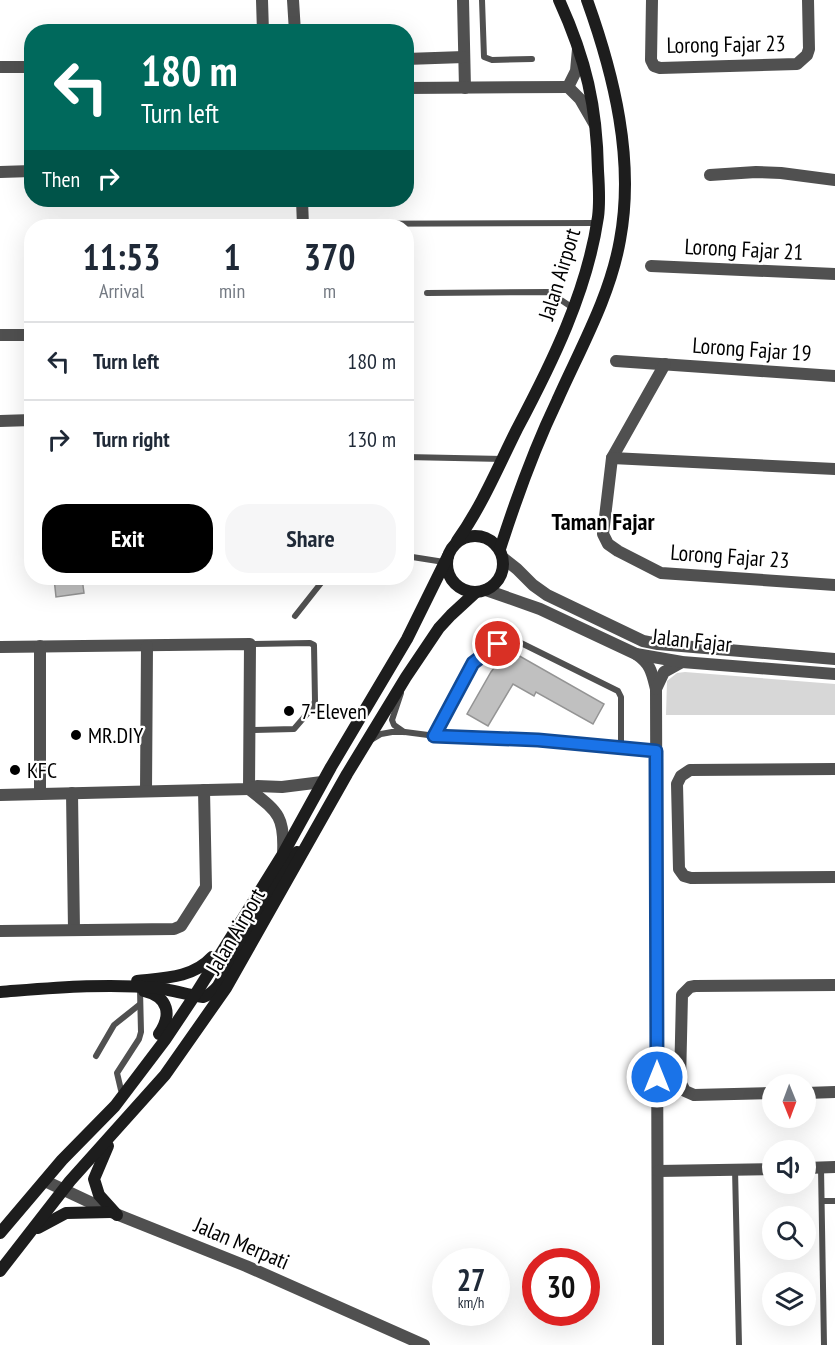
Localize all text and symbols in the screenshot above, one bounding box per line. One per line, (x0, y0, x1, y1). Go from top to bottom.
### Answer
street label: Lorong Fajar 23 (666, 29, 786, 59)
text: 180 m (141, 43, 238, 98)
icon: left (42, 48, 120, 126)
text: Turn left (141, 96, 219, 130)
icon: right (92, 162, 125, 195)
text: Then (42, 165, 80, 193)
street label: Jalan Airport (531, 225, 586, 324)
street label: Lorong Fajar 21 (684, 232, 804, 266)
text: 11:53 (83, 233, 160, 280)
text: 1 (223, 233, 241, 280)
text: 370 (304, 233, 355, 280)
text: Arrival (99, 278, 144, 304)
text: min (219, 278, 245, 304)
text: m (323, 278, 336, 304)
street label: Lorong Fajar 19 (692, 331, 812, 367)
icon: left (42, 345, 75, 378)
text: Turn left (93, 347, 159, 375)
text: 180 m (347, 347, 396, 375)
icon: right (42, 423, 75, 456)
text: Turn right (93, 425, 170, 453)
text: 130 m (347, 425, 396, 453)
button: Exit (42, 504, 213, 573)
button: Share (225, 504, 396, 573)
district label: Taman Fajar (551, 506, 655, 537)
street label: Lorong Fajar 23 (670, 538, 790, 574)
pin (472, 618, 523, 669)
street label: Jalan Fajar (650, 622, 733, 658)
icon: arrive (481, 627, 514, 660)
place label: 7-Eleven (301, 697, 367, 725)
marker: 7-Eleven (282, 704, 296, 718)
place label: MR.DIY (88, 721, 143, 749)
marker: MR.DIY (69, 728, 83, 742)
place label: KFC (27, 756, 57, 784)
marker: KFC (8, 763, 22, 777)
street label: Jalan Airport (199, 883, 271, 980)
position arrow (625, 1045, 689, 1109)
north arrow (762, 1074, 816, 1128)
map controls (762, 1074, 816, 1326)
button: sound (762, 1140, 816, 1194)
button: search (762, 1206, 816, 1260)
street label: Jalan Merpati (189, 1210, 294, 1276)
speed limit sign: 30 (522, 1248, 600, 1326)
text: 27 (457, 1260, 485, 1299)
button: layers (762, 1272, 816, 1326)
text: km/h (458, 1293, 484, 1312)

